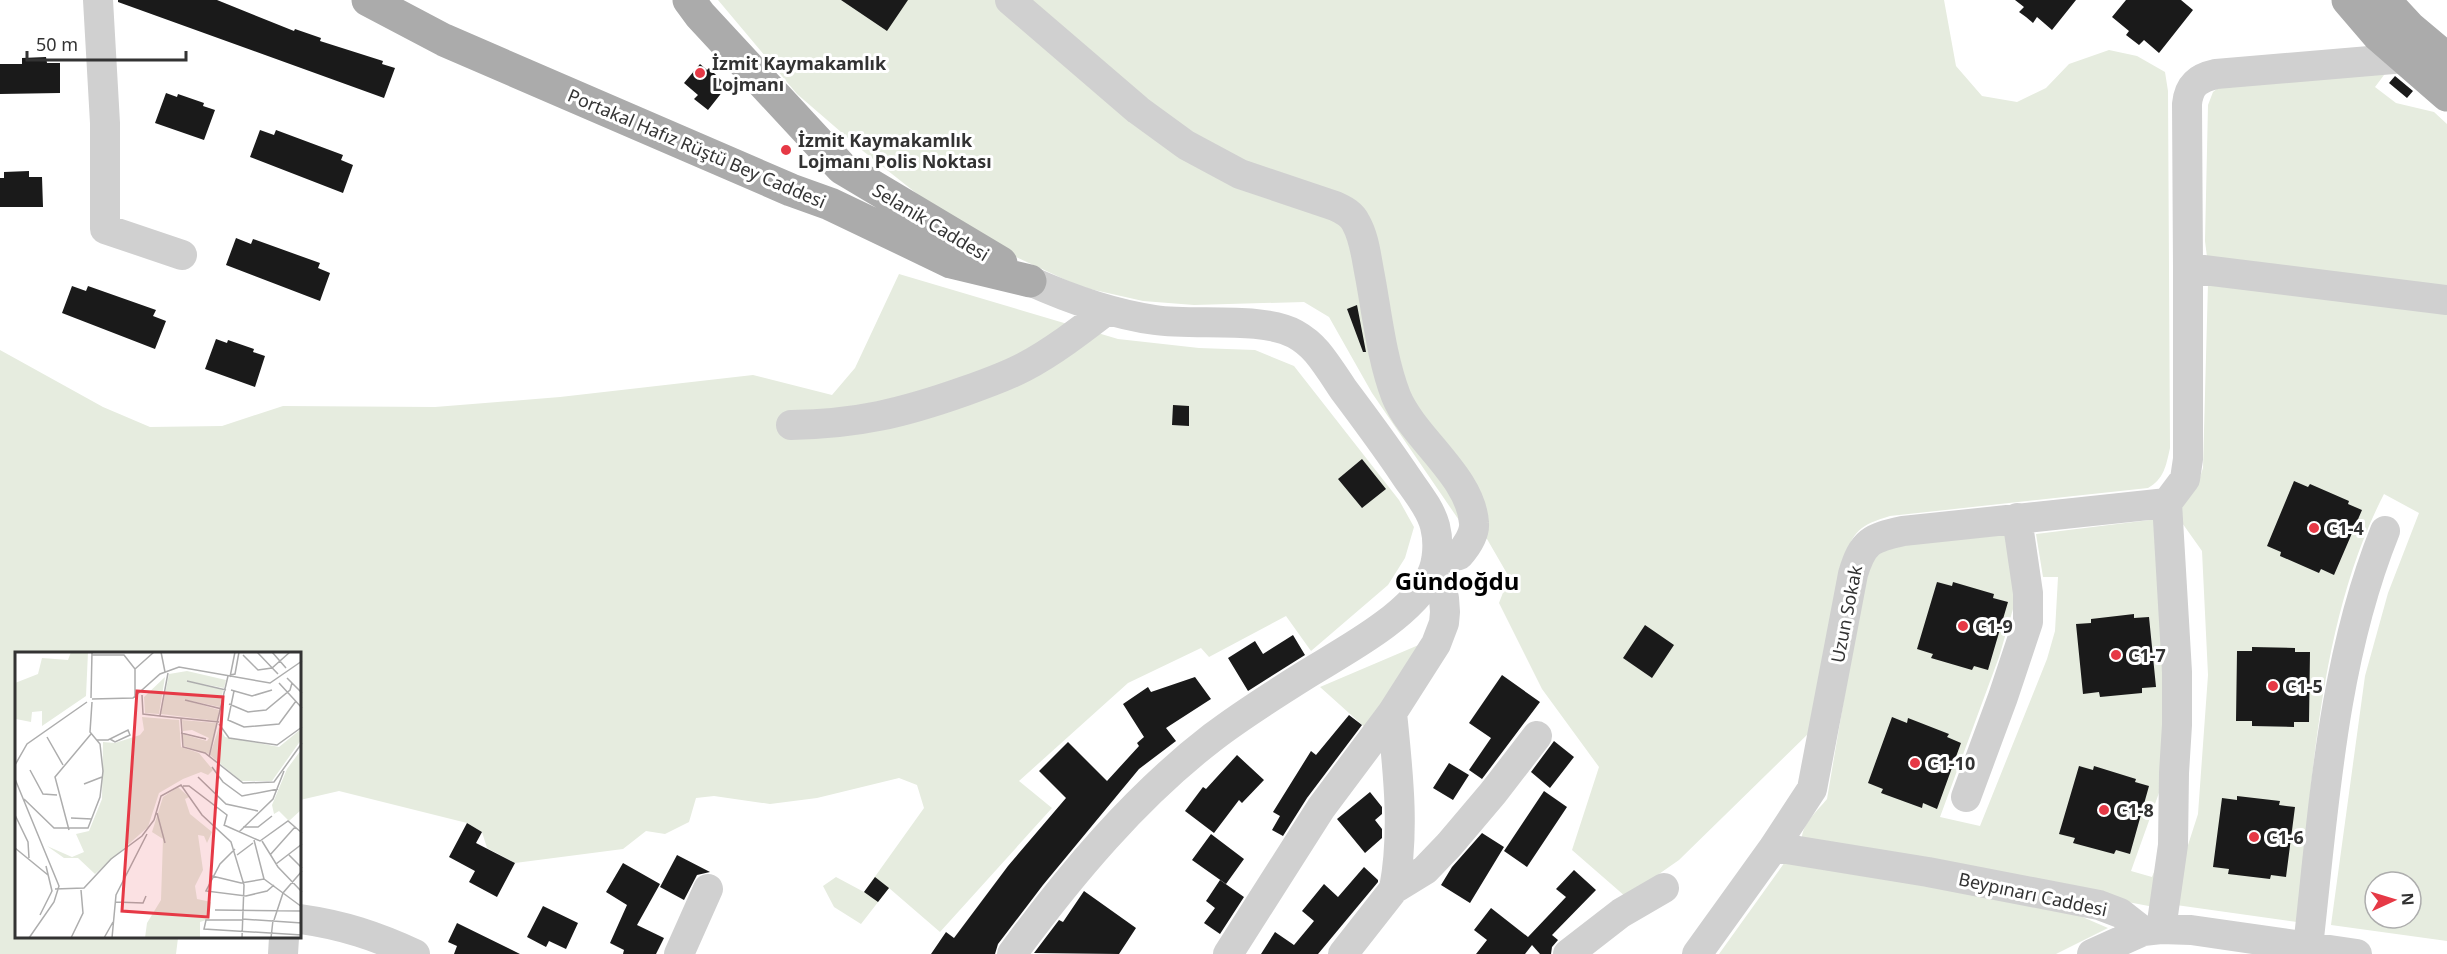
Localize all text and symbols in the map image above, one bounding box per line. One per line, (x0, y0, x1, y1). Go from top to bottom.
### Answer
scale bar (27, 24, 186, 62)
text: 50 m (36, 32, 78, 56)
place label: İzmit Kaymakamlık Lojmanı (712, 51, 887, 96)
marker: İzmit Kaymakamlık Lojmanı (693, 66, 707, 80)
street label: Portakal Hafız Rüştü Bey Caddesi (564, 83, 830, 213)
place label: İzmit Kaymakamlık Lojmanı Polis Noktası (798, 128, 992, 173)
marker: İzmit Kaymakamlık Lojmanı Polis Noktası (779, 143, 793, 157)
street label: Selanik Caddesi (868, 178, 994, 266)
place label: C1-4 (2326, 516, 2364, 540)
marker: C1-4 (2307, 521, 2321, 535)
street label: Uzun Sokak (1825, 563, 1867, 665)
district label: Gündoğdu (1395, 564, 1519, 597)
place label: C1-9 (1975, 614, 2013, 638)
marker: C1-9 (1956, 619, 1970, 633)
place label: C1-7 (2128, 643, 2166, 667)
marker: C1-7 (2109, 648, 2123, 662)
inset map (15, 652, 302, 939)
place label: C1-5 (2285, 674, 2323, 698)
marker: C1-5 (2266, 679, 2280, 693)
place label: C1-10 (1927, 751, 1975, 775)
marker: C1-10 (1908, 756, 1922, 770)
place label: C1-8 (2116, 798, 2154, 822)
marker: C1-8 (2097, 803, 2111, 817)
place label: C1-6 (2266, 825, 2304, 849)
marker: C1-6 (2247, 830, 2261, 844)
street label: Beypınarı Caddesi (1956, 867, 2110, 921)
north arrow (2363, 870, 2423, 930)
text: N (2397, 892, 2419, 906)

